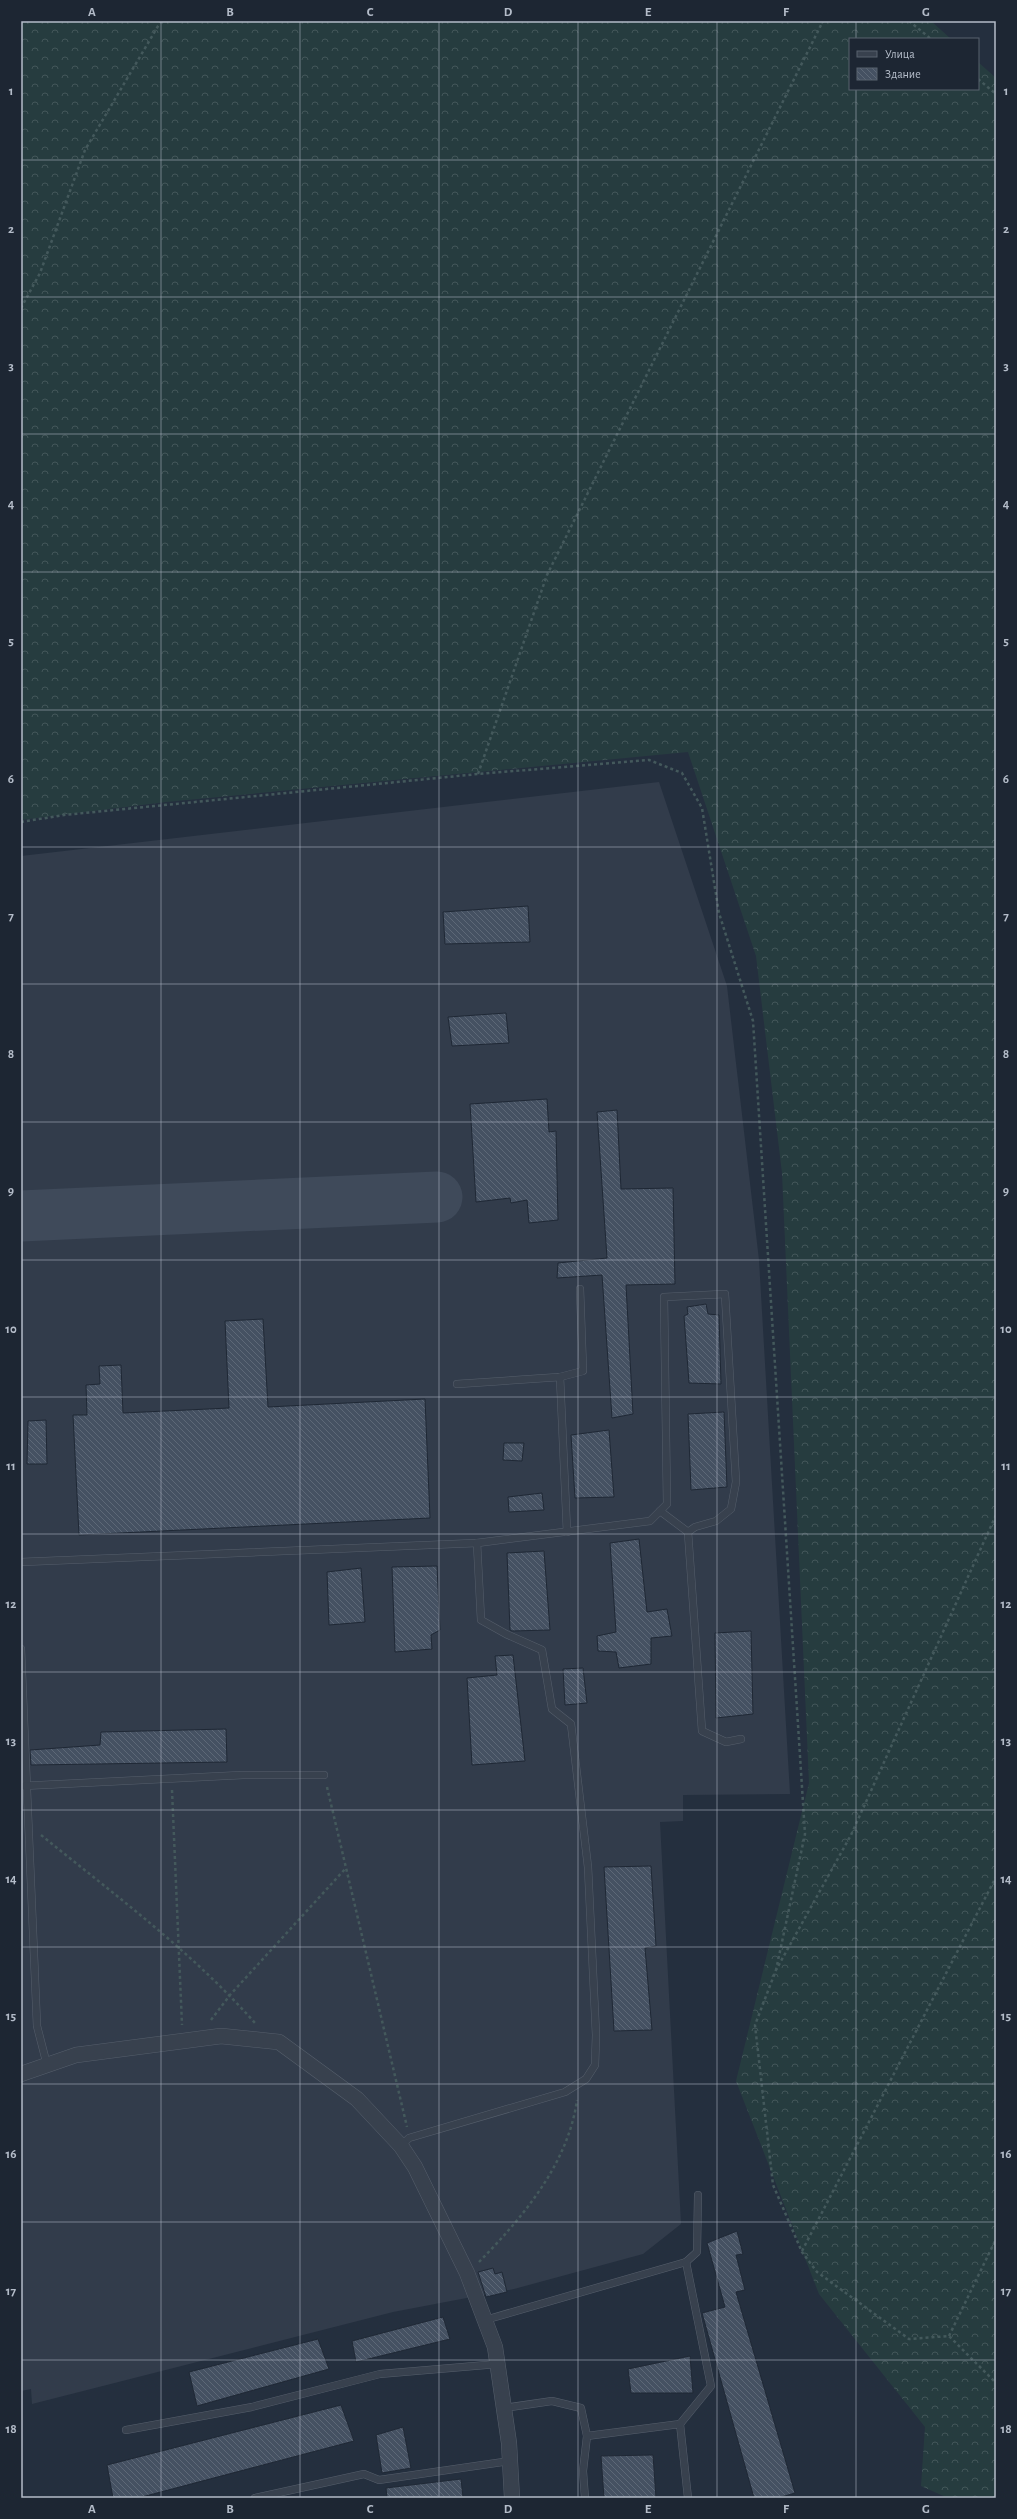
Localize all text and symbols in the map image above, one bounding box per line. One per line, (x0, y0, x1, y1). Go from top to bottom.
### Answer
text: A (88, 6, 96, 19)
text: B (226, 6, 234, 19)
text: C (367, 6, 374, 19)
text: D (504, 6, 513, 19)
text: E (645, 6, 652, 19)
text: F (783, 6, 790, 19)
text: G (922, 6, 930, 19)
legend (849, 38, 979, 90)
text: Улица (885, 48, 915, 60)
text: Здание (885, 68, 921, 80)
text: 1 (9, 85, 13, 98)
text: 1 (1004, 85, 1008, 98)
text: 2 (8, 223, 14, 236)
text: 2 (1003, 223, 1009, 236)
text: 3 (8, 360, 14, 373)
text: 3 (1003, 360, 1009, 373)
text: 4 (8, 498, 15, 511)
text: 4 (1003, 498, 1010, 511)
text: 5 (8, 635, 14, 648)
text: 5 (1003, 635, 1009, 648)
text: 6 (8, 773, 14, 786)
text: 6 (1003, 773, 1009, 786)
text: 7 (8, 910, 14, 923)
text: 7 (1003, 910, 1009, 923)
text: 8 (8, 1048, 14, 1061)
text: 8 (1003, 1048, 1009, 1061)
text: 9 (8, 1185, 14, 1198)
text: 9 (1003, 1185, 1009, 1198)
text: 10 (5, 1323, 17, 1336)
text: 10 (1000, 1323, 1012, 1336)
text: 11 (6, 1460, 16, 1473)
text: 11 (1001, 1460, 1011, 1473)
text: 12 (6, 1598, 16, 1611)
text: 12 (1001, 1598, 1011, 1611)
text: 13 (6, 1735, 17, 1748)
text: 13 (1001, 1735, 1012, 1748)
text: 14 (5, 1873, 17, 1886)
text: 14 (1000, 1873, 1012, 1886)
text: 15 (6, 2010, 17, 2023)
text: 15 (1001, 2010, 1012, 2023)
text: 16 (6, 2148, 16, 2161)
text: 16 (1001, 2148, 1011, 2161)
text: 17 (6, 2285, 17, 2298)
text: 17 (1001, 2285, 1012, 2298)
text: 18 (5, 2423, 17, 2436)
text: 18 (1000, 2423, 1012, 2436)
text: A (88, 2503, 96, 2516)
text: B (226, 2503, 234, 2516)
text: C (367, 2503, 374, 2516)
text: D (504, 2503, 513, 2516)
text: E (645, 2503, 652, 2516)
text: F (783, 2503, 790, 2516)
text: G (922, 2503, 930, 2516)

